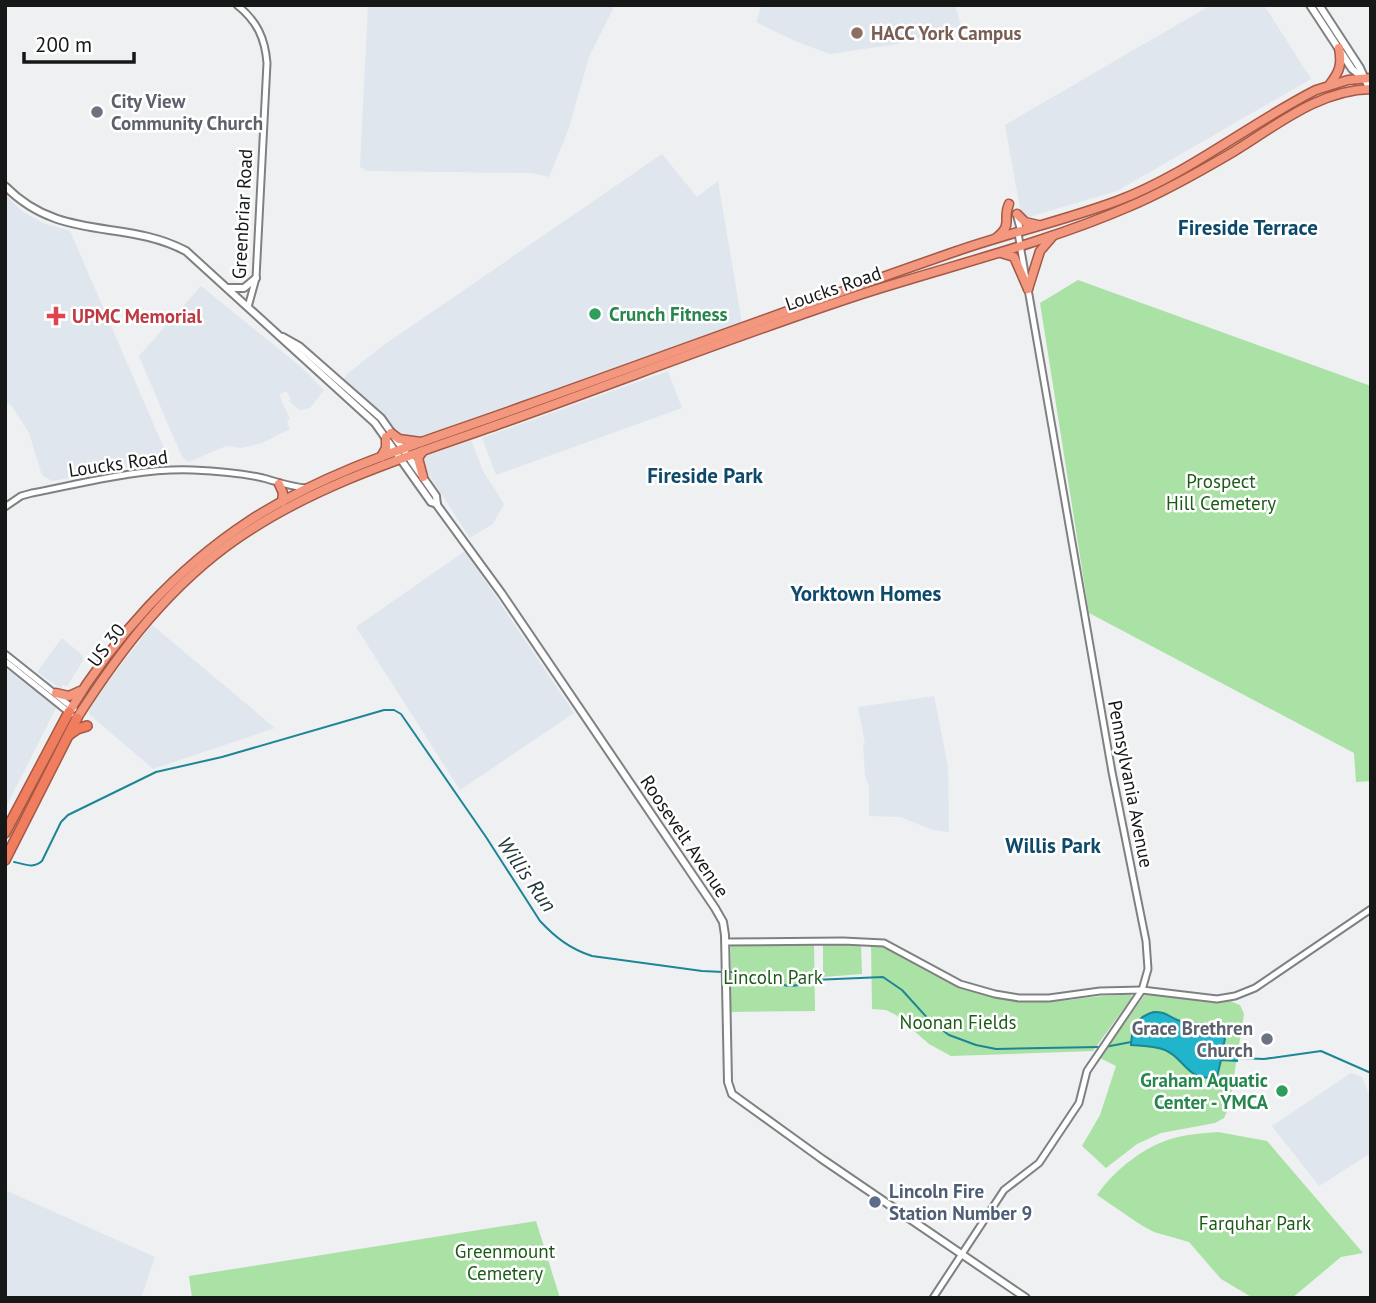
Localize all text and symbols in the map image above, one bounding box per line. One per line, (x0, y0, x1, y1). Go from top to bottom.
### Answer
scale bar (24, 21, 135, 65)
place label: HACC York Campus (871, 21, 1021, 45)
marker: HACC York Campus (849, 25, 865, 41)
text: 200 m (35, 31, 92, 58)
place label: City View Community Church (111, 89, 263, 135)
marker: City View Community Church (89, 104, 105, 120)
street label: Greenbriar Road (227, 148, 257, 280)
district label: Fireside Terrace (1178, 214, 1318, 241)
street label: Loucks Road (782, 260, 884, 316)
place label: Crunch Fitness (609, 302, 727, 326)
place label: UPMC Memorial (72, 304, 202, 328)
marker: UPMC Memorial (46, 306, 66, 326)
marker: Crunch Fitness (587, 306, 603, 322)
street label: Loucks Road (67, 444, 169, 482)
district label: Fireside Park (647, 462, 764, 489)
park label: Prospect Hill Cemetery (1166, 469, 1276, 515)
district label: Yorktown Homes (790, 580, 942, 607)
street label: US 30 (82, 619, 130, 671)
street label: Pennsylvania Avenue (1103, 698, 1159, 870)
street label: Roosevelt Avenue (635, 770, 735, 902)
water label: Willis Run (491, 831, 563, 917)
district label: Willis Park (1005, 832, 1101, 859)
park label: Lincoln Park (723, 965, 823, 989)
park label: Noonan Fields (900, 1010, 1016, 1034)
place label: Grace Brethren Church (1132, 1016, 1253, 1062)
marker: Grace Brethren Church (1259, 1031, 1275, 1047)
place label: Graham Aquatic Center - YMCA (1140, 1068, 1268, 1114)
marker: Graham Aquatic Center - YMCA (1274, 1083, 1290, 1099)
place label: Lincoln Fire Station Number 9 (889, 1179, 1032, 1225)
marker: Lincoln Fire Station Number 9 (867, 1194, 883, 1210)
park label: Farquhar Park (1199, 1211, 1311, 1235)
park label: Greenmount Cemetery (455, 1239, 556, 1285)

